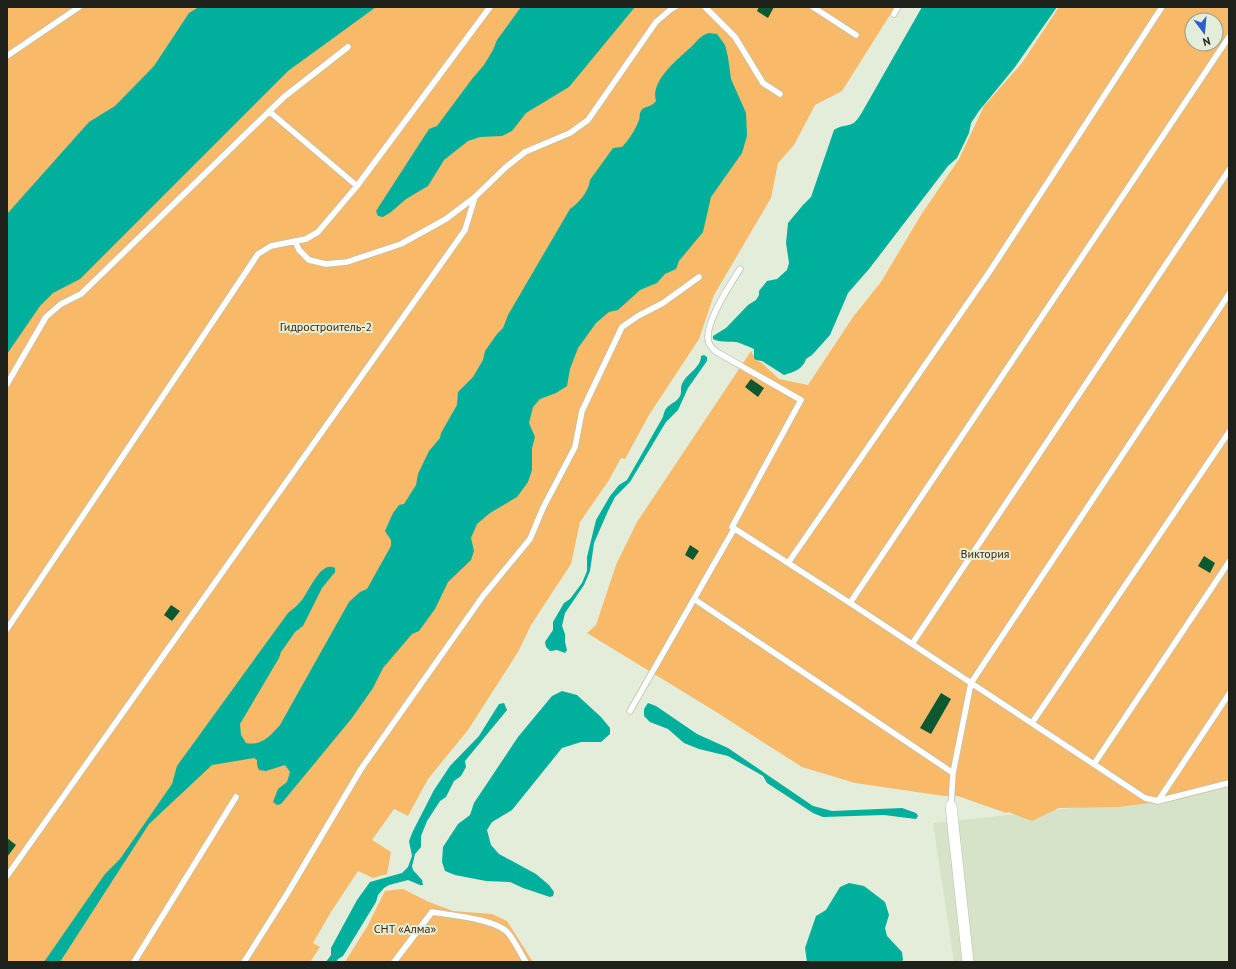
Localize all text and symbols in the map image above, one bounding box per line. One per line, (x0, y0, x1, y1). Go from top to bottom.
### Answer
north arrow (1184, 12, 1224, 52)
text: N (1201, 34, 1212, 49)
park label: Гидростроитель-2 (280, 319, 372, 334)
park label: Виктория (960, 546, 1010, 561)
park label: СНТ «Алма» (374, 921, 436, 936)

